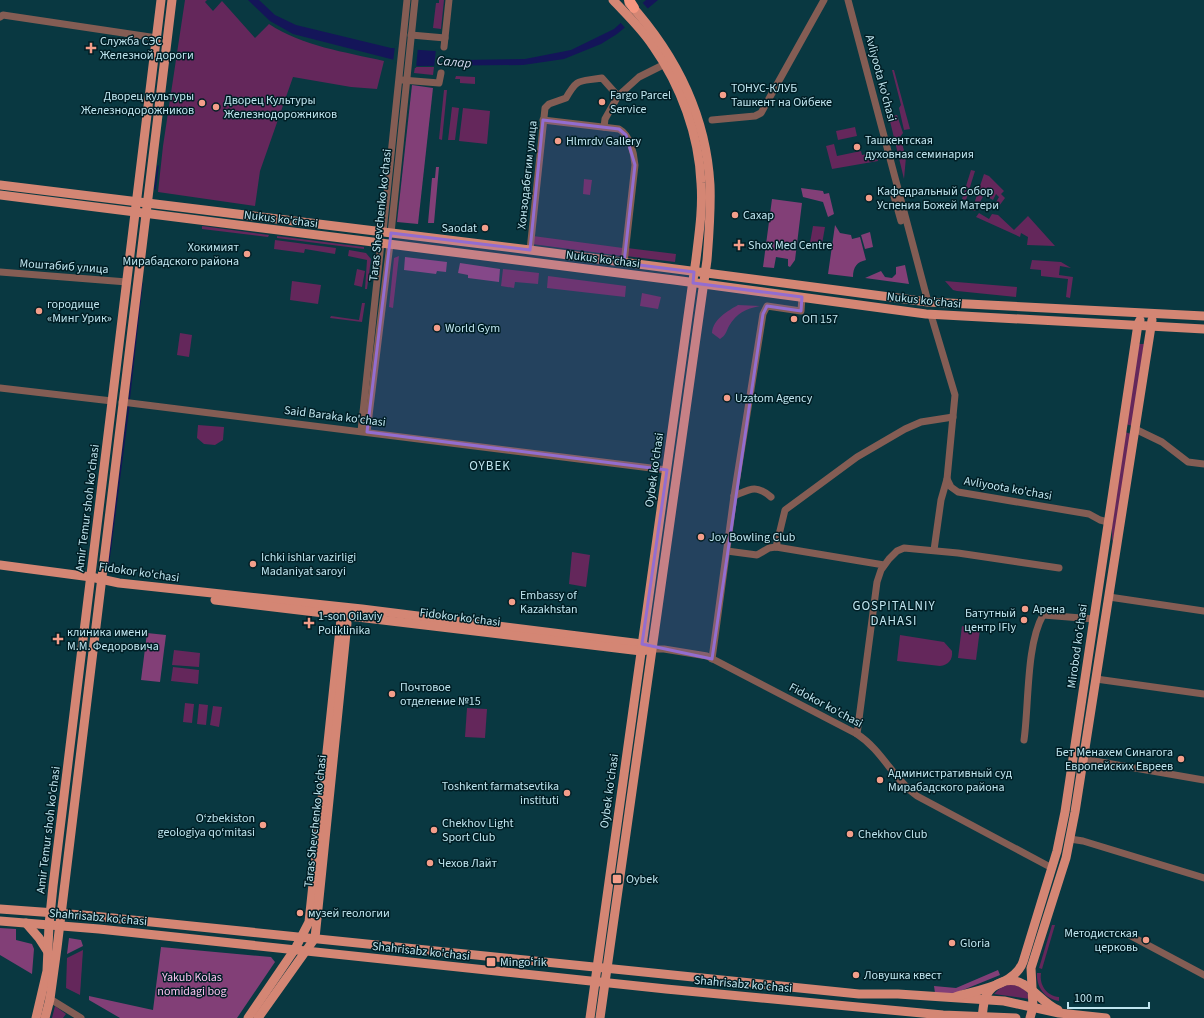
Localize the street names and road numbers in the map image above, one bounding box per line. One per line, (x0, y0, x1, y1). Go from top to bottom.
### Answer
street label: Avliyoota ko'chasi (861, 33, 900, 123)
street label: Хонзодабегим улица (513, 120, 542, 230)
street label: Taras Shevchenko ko'chasi (365, 148, 396, 282)
street label: Nukus ko'chasi (243, 207, 319, 232)
street label: Nukus ko'chasi (565, 247, 641, 272)
street label: Моштабиб улица (19, 255, 109, 278)
street label: Nukus ko'chasi (886, 288, 962, 313)
street label: Said Baraka ko'chasi (283, 402, 387, 431)
street label: Oybek ko'chasi (641, 432, 668, 508)
street label: Amir Temur shoh ko'chasi (71, 443, 104, 573)
street label: Avliyoota ko'chasi (963, 472, 1053, 505)
street label: Fidokor ko'chasi (97, 558, 180, 587)
street label: Mirobod ko'chasi (1063, 603, 1092, 689)
street label: Fidokor ko'chasi (419, 604, 501, 631)
street label: Fidokor ko'chasi (786, 679, 866, 732)
street label: Oybek ko'chasi (596, 753, 623, 829)
street label: Taras Shevchenko ko'chasi (300, 754, 331, 888)
street label: Amir Temur shoh ko'chasi (32, 765, 65, 895)
street label: Shahrisabz ko'chasi (48, 905, 148, 930)
street label: Shahrisabz ko'chasi (371, 938, 471, 965)
street label: Shahrisabz ko'chasi (693, 972, 793, 997)

